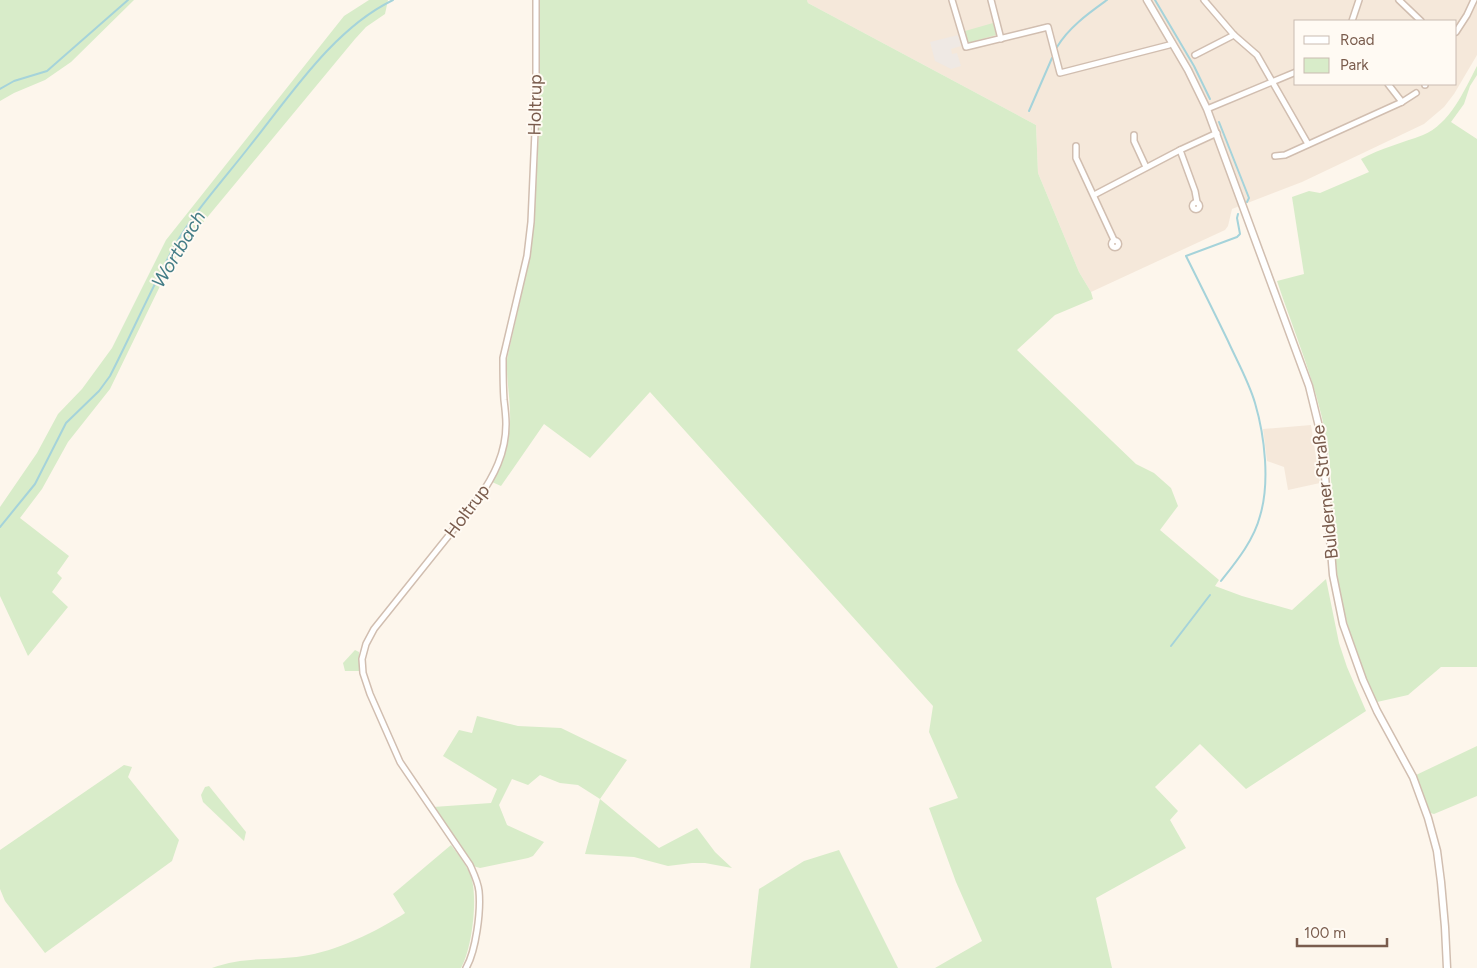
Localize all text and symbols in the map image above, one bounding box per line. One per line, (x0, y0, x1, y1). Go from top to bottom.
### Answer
legend (1294, 20, 1457, 85)
text: Road (1340, 31, 1375, 49)
text: Park (1340, 56, 1369, 74)
street label: Holtrup (523, 74, 547, 136)
water label: Wortbach (147, 206, 211, 292)
street label: Bulderner Straße (1307, 424, 1343, 560)
street label: Holtrup (440, 480, 494, 542)
scale bar (1297, 916, 1387, 948)
text: 100 m (1304, 924, 1346, 942)

